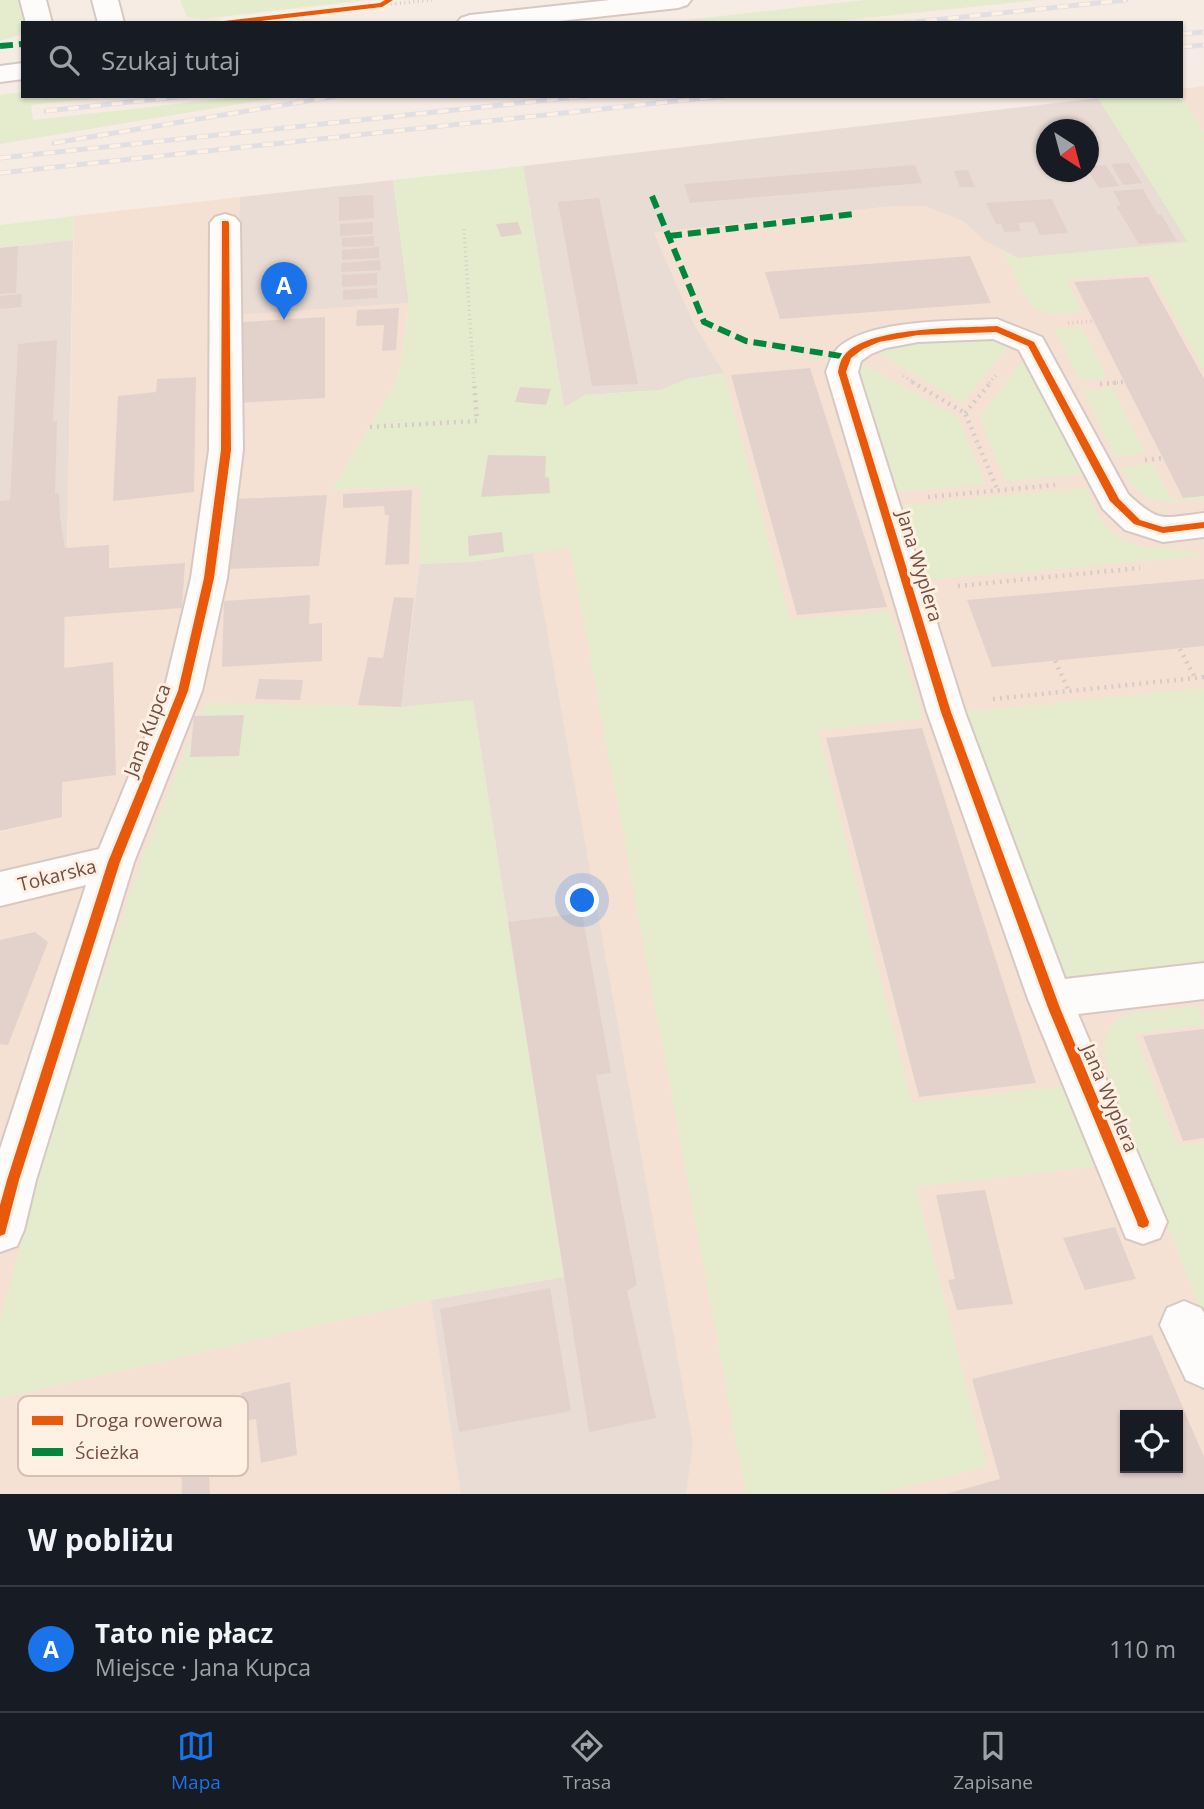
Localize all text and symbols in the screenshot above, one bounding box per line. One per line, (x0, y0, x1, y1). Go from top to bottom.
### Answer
search box (21, 21, 1183, 98)
icon: search (45, 41, 83, 79)
text: Szukaj tutaj (101, 42, 240, 78)
north arrow (1036, 119, 1099, 182)
pin: A (261, 262, 307, 320)
street label: Jana Wyplera (890, 505, 949, 625)
street label: Jana Kupca (117, 680, 177, 782)
street label: Tokarska (15, 853, 99, 897)
your location (565, 883, 599, 917)
street label: Jana Wyplera (1075, 1038, 1144, 1156)
legend (18, 1396, 248, 1476)
text: Droga rowerowa (75, 1407, 223, 1433)
map controls (1120, 1410, 1183, 1473)
button: locate (1120, 1410, 1183, 1473)
text: Ścieżka (75, 1439, 139, 1465)
text: W pobliżu (28, 1519, 174, 1560)
text: Tato nie płacz (95, 1615, 273, 1651)
text: A (43, 1633, 59, 1665)
text: 110 m (1109, 1633, 1176, 1665)
text: Miejsce · Jana Kupca (95, 1651, 311, 1683)
tab: Mapa (171, 1727, 221, 1795)
tab: Trasa (563, 1727, 611, 1795)
tab: Zapisane (953, 1727, 1033, 1795)

